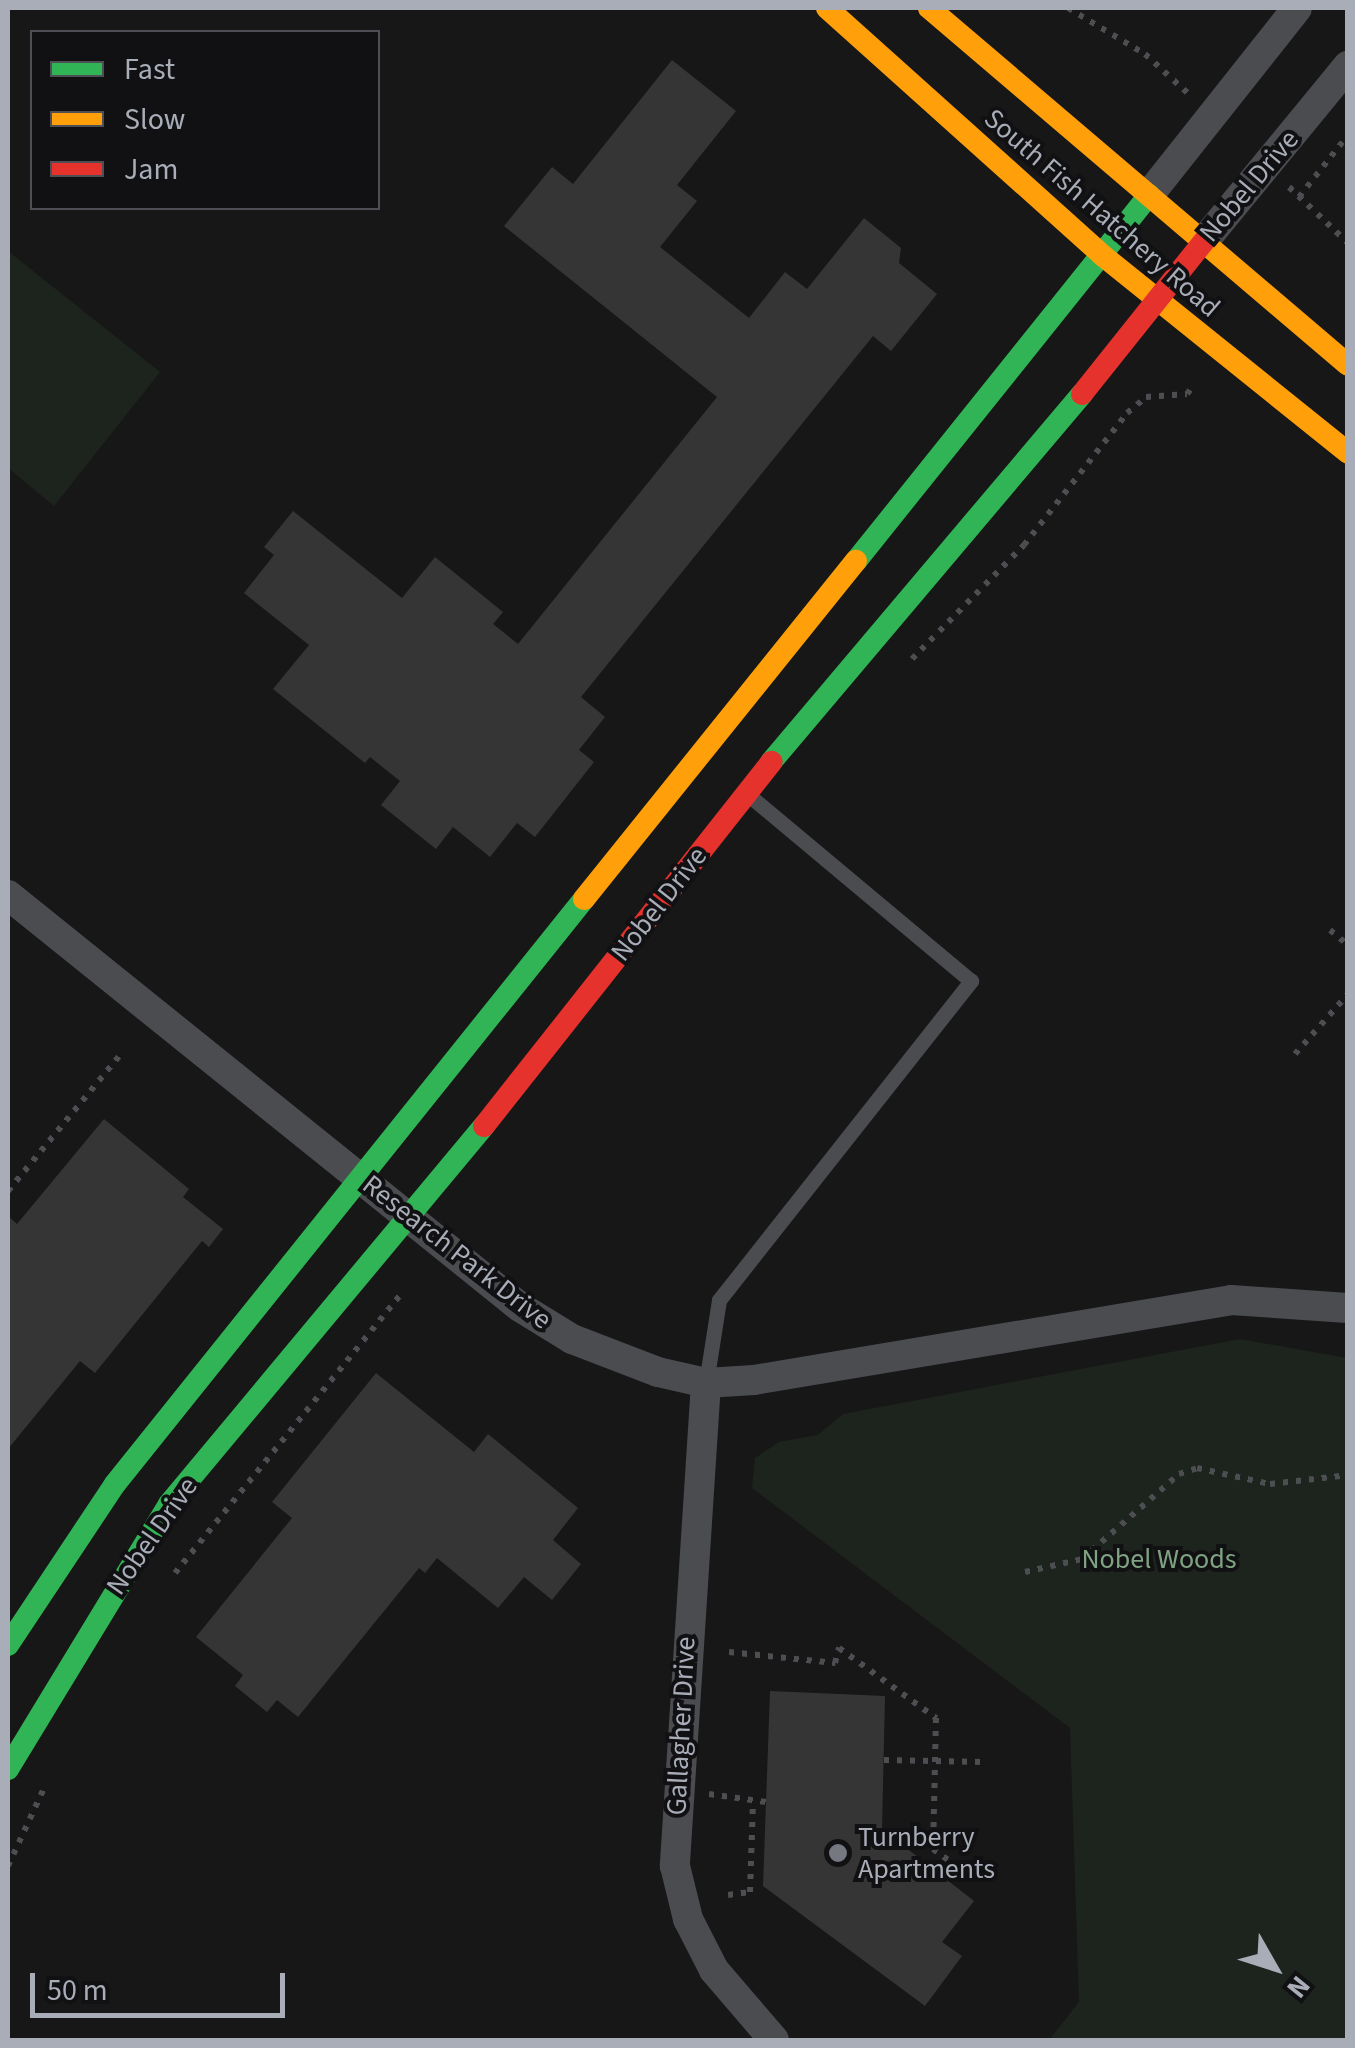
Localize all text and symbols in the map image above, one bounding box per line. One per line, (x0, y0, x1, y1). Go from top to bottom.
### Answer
legend (30, 30, 380, 210)
text: Fast (124, 48, 175, 91)
text: Slow (124, 98, 185, 141)
street label: South Fish Hatchery Road (977, 102, 1227, 324)
street label: Nobel Drive (1192, 123, 1306, 249)
text: Jam (124, 148, 178, 191)
street label: Nobel Drive (604, 840, 714, 968)
street label: Research Park Drive (356, 1168, 558, 1336)
street label: Nobel Drive (99, 1471, 205, 1601)
park label: Nobel Woods (1081, 1542, 1237, 1576)
street label: Gallagher Drive (660, 1636, 702, 1816)
place label: Turnberry Apartments (858, 1820, 995, 1886)
marker: Turnberry Apartments (827, 1842, 849, 1864)
north arrow (1225, 1918, 1325, 2018)
scale bar (35, 1953, 290, 2015)
text: N (1277, 1967, 1320, 2007)
text: 50 m (47, 1969, 108, 2012)

